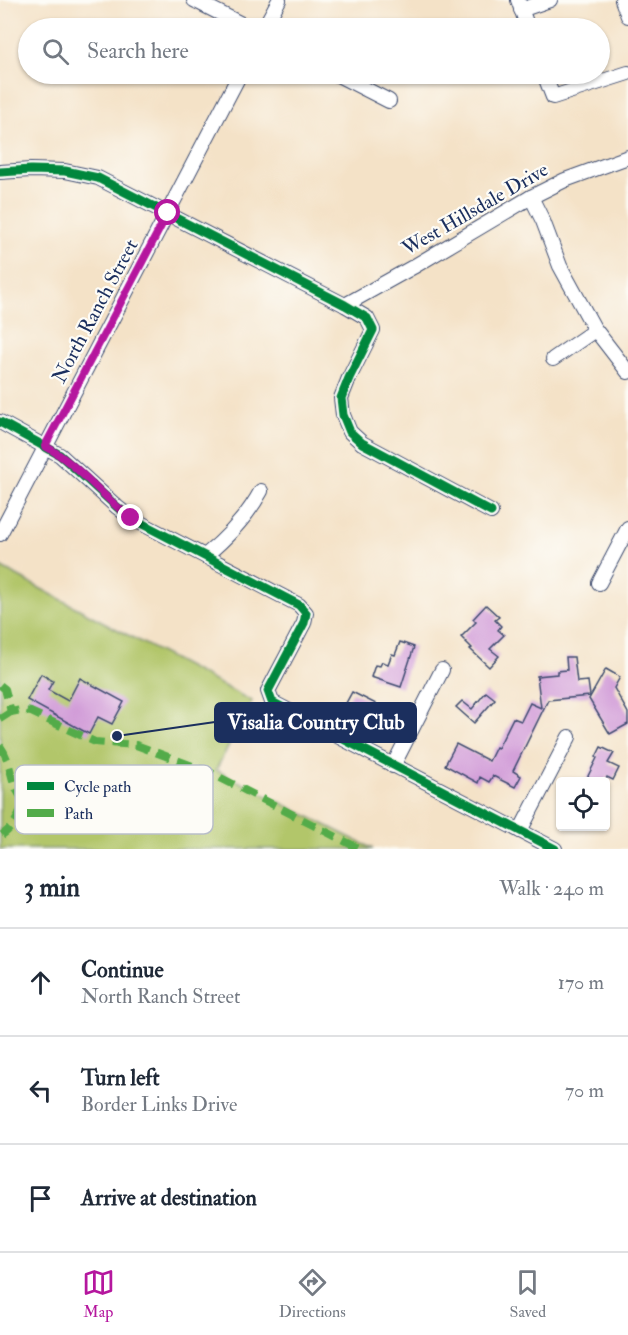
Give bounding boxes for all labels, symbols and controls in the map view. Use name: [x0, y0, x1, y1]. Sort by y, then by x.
search box: [18, 18, 610, 84]
icon: search: [39, 35, 72, 68]
text: Search here: [87, 37, 189, 65]
street label: West Hillsdale Drive: [397, 157, 553, 262]
route start: [154, 199, 180, 225]
street label: North Ranch Street: [47, 234, 144, 387]
route end: [117, 504, 143, 530]
callout: Visalia Country Club: [215, 703, 416, 742]
text: Visalia Country Club: [226, 709, 405, 736]
legend: [15, 765, 213, 834]
text: Cycle path: [64, 777, 132, 798]
map controls: [556, 777, 610, 831]
button: locate: [556, 777, 610, 831]
text: Path: [64, 804, 94, 824]
text: 3 min: [24, 872, 80, 904]
text: Walk · 240 m: [499, 876, 604, 901]
text: Continue: [81, 956, 164, 984]
icon: ahead: [24, 966, 57, 999]
text: 170 m: [558, 970, 604, 995]
text: North Ranch Street: [81, 984, 240, 1009]
text: Turn left: [81, 1064, 160, 1092]
icon: left: [24, 1074, 57, 1107]
text: 70 m: [565, 1078, 604, 1103]
text: Border Links Drive: [81, 1092, 237, 1117]
icon: arrive: [24, 1182, 57, 1215]
text: Arrive at destination: [81, 1184, 257, 1212]
tab: Map: [82, 1266, 115, 1322]
tab: Directions: [279, 1266, 346, 1322]
tab: Saved: [510, 1266, 546, 1322]

